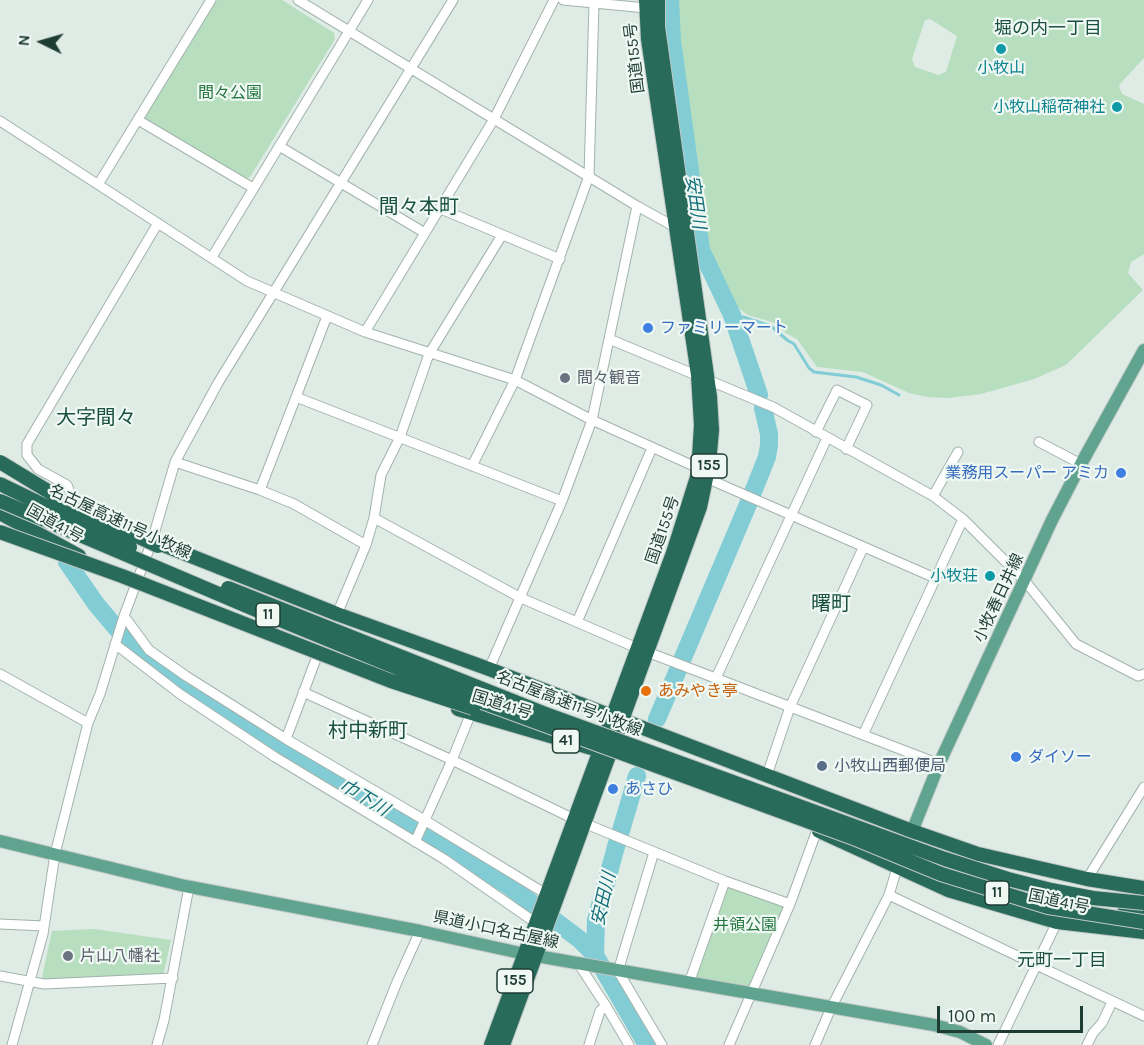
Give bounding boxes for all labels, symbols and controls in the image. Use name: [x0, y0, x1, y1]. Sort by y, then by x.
north arrow: [12, 12, 72, 72]
district label: 堀の内一丁目: [994, 18, 1102, 40]
street label: 国道155号: [621, 21, 649, 95]
text: N: [14, 34, 34, 47]
marker: 小牧山: [994, 42, 1008, 56]
place label: 小牧山: [977, 58, 1025, 78]
park label: 間々公園: [198, 83, 262, 103]
place label: 小牧山稲荷神社: [993, 97, 1105, 117]
marker: 小牧山稲荷神社: [1110, 100, 1124, 114]
water label: 安田川: [681, 174, 709, 230]
district label: 間々本町: [379, 195, 459, 219]
place label: ファミリーマート: [660, 318, 788, 338]
marker: ファミリーマート: [641, 321, 655, 335]
place label: 間々観音: [577, 368, 641, 388]
marker: 間々観音: [558, 371, 572, 385]
district label: 大字間々: [56, 406, 136, 430]
road number: 155: [691, 454, 727, 478]
place label: 業務用スーパー アミカ: [945, 463, 1109, 483]
marker: 業務用スーパー アミカ: [1114, 466, 1128, 480]
street label: 名古屋高速11号小牧線: [46, 481, 194, 563]
street label: 国道155号: [642, 493, 684, 567]
street label: 国道41号: [23, 501, 87, 547]
street label: 小牧春日井線: [970, 550, 1028, 646]
place label: 小牧荘: [930, 566, 978, 586]
marker: 小牧荘: [983, 569, 997, 583]
district label: 曙町: [811, 592, 851, 616]
road number: 11: [256, 603, 280, 627]
street label: 名古屋高速11号小牧線: [493, 667, 645, 741]
place label: あみやき亭: [658, 681, 738, 701]
marker: あみやき亭: [639, 684, 653, 698]
street label: 国道41号: [469, 687, 535, 723]
district label: 村中新町: [328, 719, 408, 743]
road number: 41: [552, 729, 580, 753]
place label: ダイソー: [1028, 747, 1092, 767]
marker: ダイソー: [1009, 750, 1023, 764]
place label: 小牧山西郵便局: [834, 756, 946, 776]
marker: 小牧山西郵便局: [815, 759, 829, 773]
water label: 巾下川: [335, 775, 393, 821]
place label: あさひ: [625, 779, 673, 799]
marker: あさひ: [606, 782, 620, 796]
water label: 安田川: [587, 870, 621, 928]
road number: 11: [985, 881, 1009, 905]
street label: 国道41号: [1027, 886, 1091, 918]
street label: 県道小口名古屋線: [431, 907, 561, 953]
park label: 井領公園: [713, 915, 777, 935]
place label: 片山八幡社: [80, 946, 160, 966]
marker: 片山八幡社: [61, 949, 75, 963]
district label: 元町一丁目: [1017, 950, 1107, 972]
road number: 155: [497, 969, 533, 993]
scale bar: [940, 994, 1086, 1032]
text: 100 m: [948, 1005, 996, 1027]

